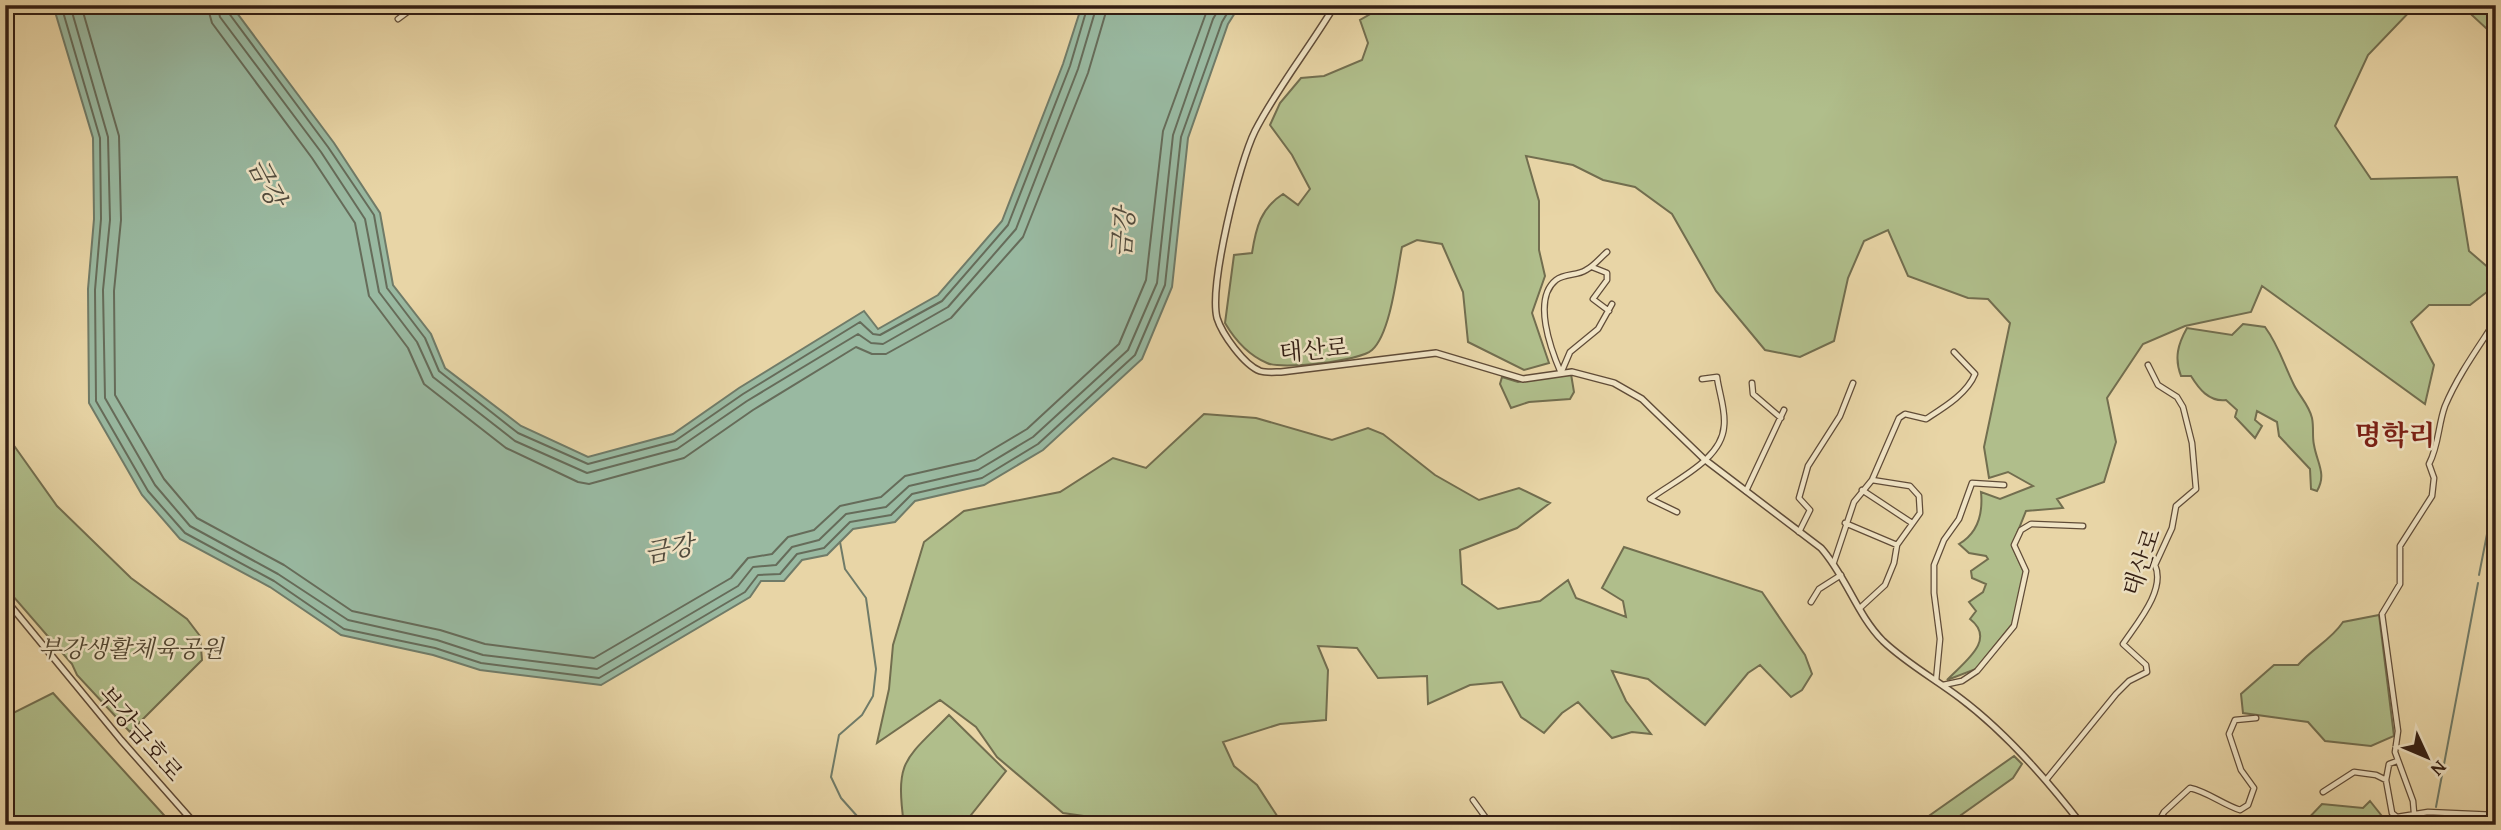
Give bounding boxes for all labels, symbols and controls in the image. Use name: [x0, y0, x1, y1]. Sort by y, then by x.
water label: 금강: [239, 151, 298, 216]
water label: 금강: [1101, 202, 1144, 260]
street label: 태산로: [1278, 329, 1350, 370]
district label: 명학리: [2354, 414, 2436, 455]
street label: 태산로: [2114, 523, 2169, 600]
water label: 금강: [641, 524, 701, 572]
park label: 부강생활체육공원: [38, 631, 226, 666]
street label: 부강금호로: [89, 678, 192, 789]
north arrow: [2392, 722, 2462, 792]
text: N: [2425, 755, 2454, 783]

